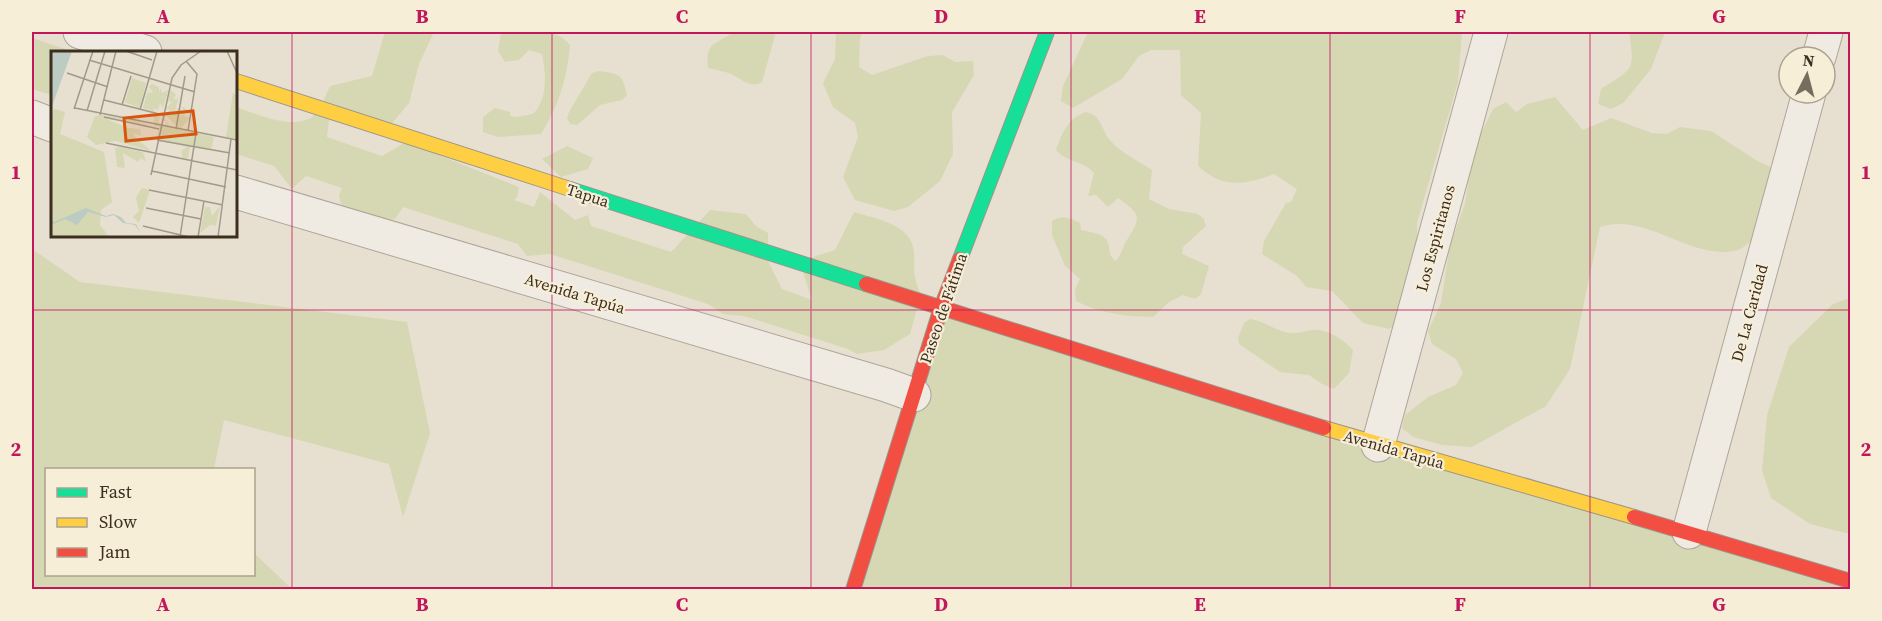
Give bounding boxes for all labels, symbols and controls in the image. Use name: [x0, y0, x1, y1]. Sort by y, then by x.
text: A: [156, 2, 170, 30]
text: B: [415, 2, 429, 30]
text: C: [676, 2, 688, 30]
text: D: [934, 2, 948, 30]
text: E: [1194, 2, 1206, 30]
text: F: [1454, 2, 1466, 30]
text: G: [1712, 2, 1726, 30]
north arrow: [1777, 45, 1837, 105]
text: N: [1802, 49, 1816, 72]
inset map: [51, 51, 237, 237]
text: 1: [11, 158, 21, 186]
text: 1: [1861, 158, 1871, 186]
street label: Tapua: [564, 178, 613, 212]
street label: Los Espiritanos: [1410, 182, 1460, 294]
street label: Paseo de Fátima: [914, 249, 972, 366]
street label: De La Caridad: [1725, 262, 1773, 364]
street label: Avenida Tapúa: [522, 267, 629, 319]
street label: Avenida Tapúa: [1341, 424, 1448, 474]
text: 2: [11, 435, 22, 463]
text: 2: [1861, 435, 1872, 463]
legend: [45, 468, 255, 576]
text: Fast: [99, 479, 132, 504]
text: Slow: [99, 509, 137, 534]
text: Jam: [98, 539, 131, 564]
text: A: [156, 590, 170, 618]
text: B: [415, 590, 429, 618]
text: C: [676, 590, 688, 618]
text: D: [934, 590, 948, 618]
text: E: [1194, 590, 1206, 618]
text: F: [1454, 590, 1466, 618]
text: G: [1712, 590, 1726, 618]

